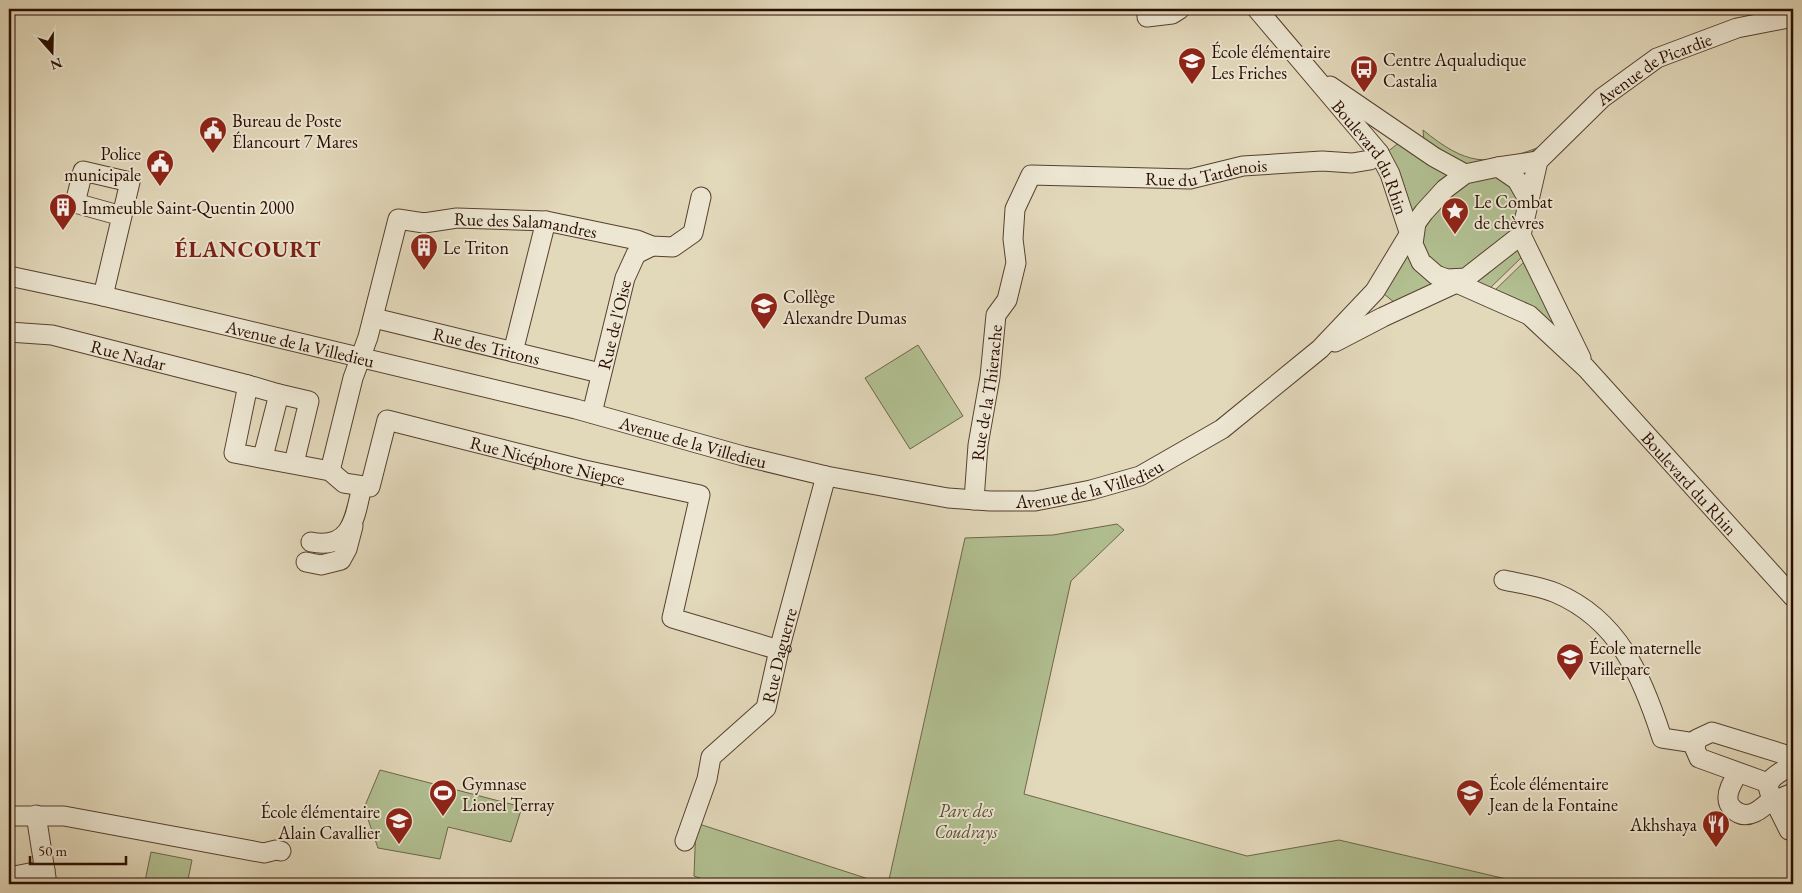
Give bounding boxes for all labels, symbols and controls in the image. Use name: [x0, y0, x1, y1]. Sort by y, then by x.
street label: Avenue de Picardie: [1590, 27, 1715, 111]
north arrow: [28, 28, 78, 78]
place label: École élémentaire Les Friches: [1211, 40, 1330, 84]
school or university icon: École élémentaire Les Friches: [1177, 46, 1207, 85]
place label: Centre Aqualudique Castalia: [1383, 48, 1526, 92]
text: N: [47, 54, 65, 75]
bus stop icon: Centre Aqualudique Castalia: [1349, 54, 1379, 93]
street label: Boulevard du Rhin: [1327, 95, 1414, 218]
place label: Bureau de Poste Élancourt 7 Mares: [232, 109, 358, 153]
public building icon: Bureau de Poste Élancourt 7 Mares: [198, 115, 228, 154]
place label: Police municipale: [64, 142, 141, 186]
public building icon: Police municipale: [145, 148, 175, 187]
street label: Rue du Tardenois: [1145, 153, 1268, 191]
place label: Le Combat de chèvres: [1474, 190, 1553, 234]
building icon: Immeuble Saint-Quentin 2000: [48, 192, 78, 231]
place label: Immeuble Saint-Quentin 2000: [82, 196, 294, 219]
place icon: Le Combat de chèvres: [1440, 196, 1470, 235]
street label: Rue des Salamandres: [454, 206, 600, 243]
building icon: Le Triton: [409, 232, 439, 271]
district label: ÉLANCOURT: [175, 235, 321, 264]
place label: Le Triton: [443, 236, 509, 259]
street label: Rue de l'Oise: [592, 277, 636, 372]
place label: Collège Alexandre Dumas: [782, 285, 907, 329]
school or university icon: Collège Alexandre Dumas: [749, 291, 779, 330]
street label: Avenue de la Villedieu: [223, 314, 377, 372]
street label: Rue des Tritons: [431, 321, 543, 370]
street label: Rue de la Thierache: [965, 324, 1007, 462]
street label: Rue Nadar: [88, 334, 168, 375]
street label: Avenue de la Villedieu: [616, 410, 770, 473]
street label: Boulevard du Rhin: [1637, 426, 1743, 540]
street label: Rue Nicéphore Niepce: [468, 430, 627, 490]
street label: Avenue de la Villedieu: [1015, 454, 1167, 513]
street label: Rue Daguerre: [756, 605, 801, 705]
place label: École maternelle Villeparc: [1589, 636, 1701, 680]
school or university icon: École maternelle Villeparc: [1555, 642, 1585, 681]
place label: Gymnase Lionel Terray: [462, 772, 554, 816]
place label: École élémentaire Jean de la Fontaine: [1487, 772, 1618, 816]
sports icon: Gymnase Lionel Terray: [428, 778, 458, 817]
school or university icon: École élémentaire Jean de la Fontaine: [1455, 778, 1485, 817]
park label: Parc des Coudrays: [934, 799, 999, 844]
place label: École élémentaire Alain Cavallier: [261, 800, 380, 844]
school or university icon: École élémentaire Alain Cavallier: [384, 806, 414, 845]
restaurant icon: Akhshaya: [1701, 809, 1731, 848]
place label: Akhshaya: [1629, 813, 1698, 836]
scale bar: [30, 833, 126, 865]
text: 50 m: [38, 841, 67, 860]

